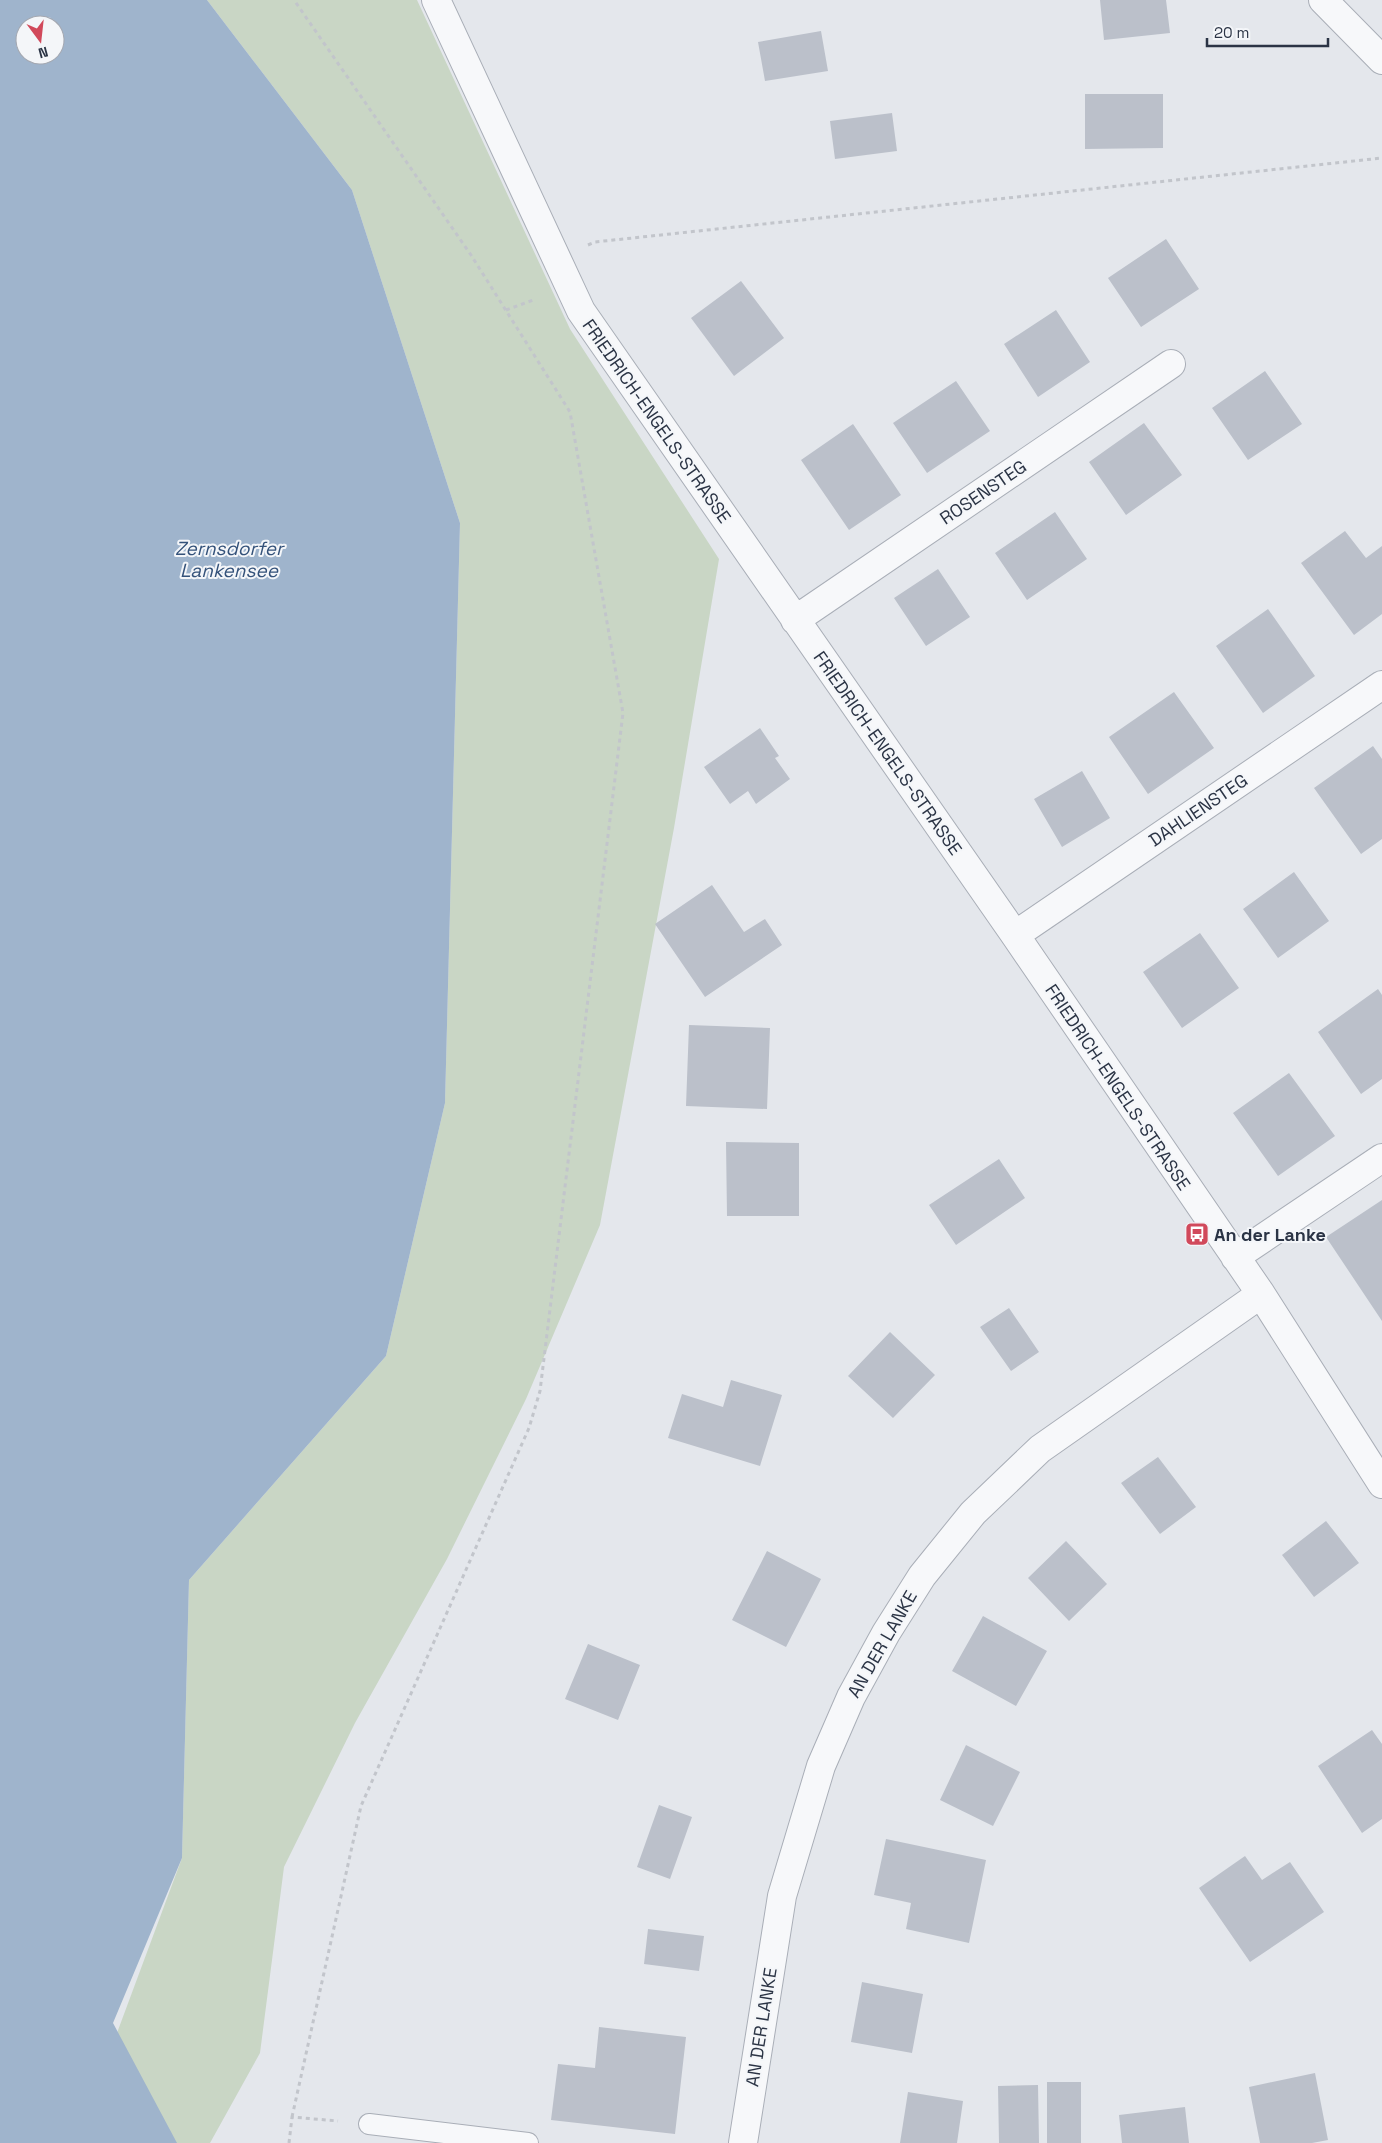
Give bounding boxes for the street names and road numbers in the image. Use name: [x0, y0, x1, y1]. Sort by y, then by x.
street label: FRIEDRICH-ENGELS-STRASSE: [578, 314, 736, 528]
street label: ROSENSTEG: [935, 455, 1031, 529]
street label: FRIEDRICH-ENGELS-STRASSE: [809, 646, 967, 860]
street label: DAHLIENSTEG: [1144, 769, 1252, 851]
street label: FRIEDRICH-ENGELS-STRASSE: [1040, 979, 1196, 1195]
street label: AN DER LANKE: [842, 1586, 922, 1702]
street label: AN DER LANKE: [740, 1966, 782, 2088]

